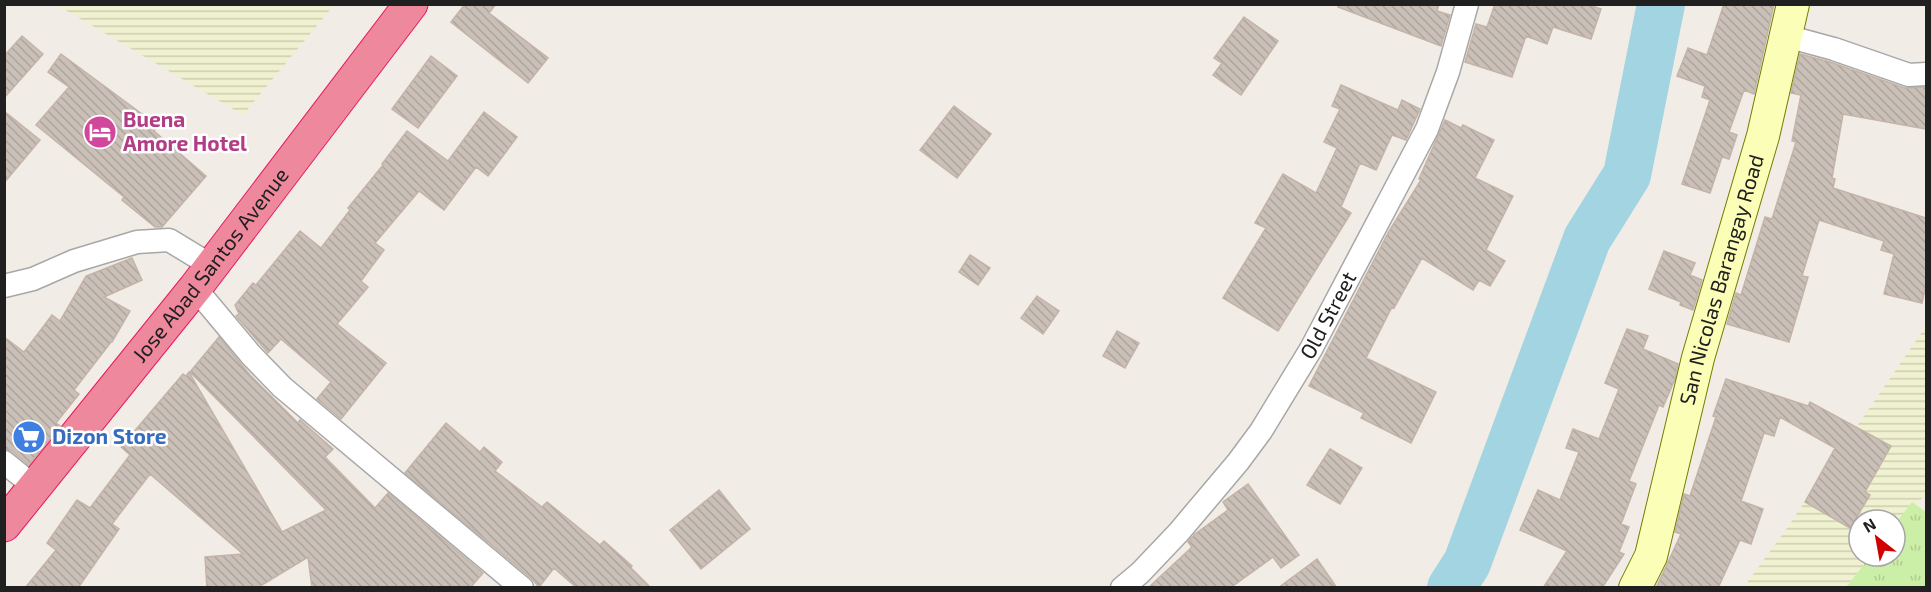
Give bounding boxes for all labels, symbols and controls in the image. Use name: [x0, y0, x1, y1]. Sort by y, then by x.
place label: Buena Amore Hotel: [123, 106, 247, 155]
hotel icon: Buena Amore Hotel: [82, 114, 118, 150]
street label: San Nicolas Barangay Road: [1673, 151, 1768, 407]
street label: Jose Abad Santos Avenue: [126, 162, 293, 367]
street label: Old Street: [1294, 267, 1361, 363]
supermarket icon: Dizon Store: [11, 419, 47, 455]
place label: Dizon Store: [52, 423, 167, 448]
north arrow: [1847, 508, 1907, 568]
text: N: [1859, 514, 1879, 536]

